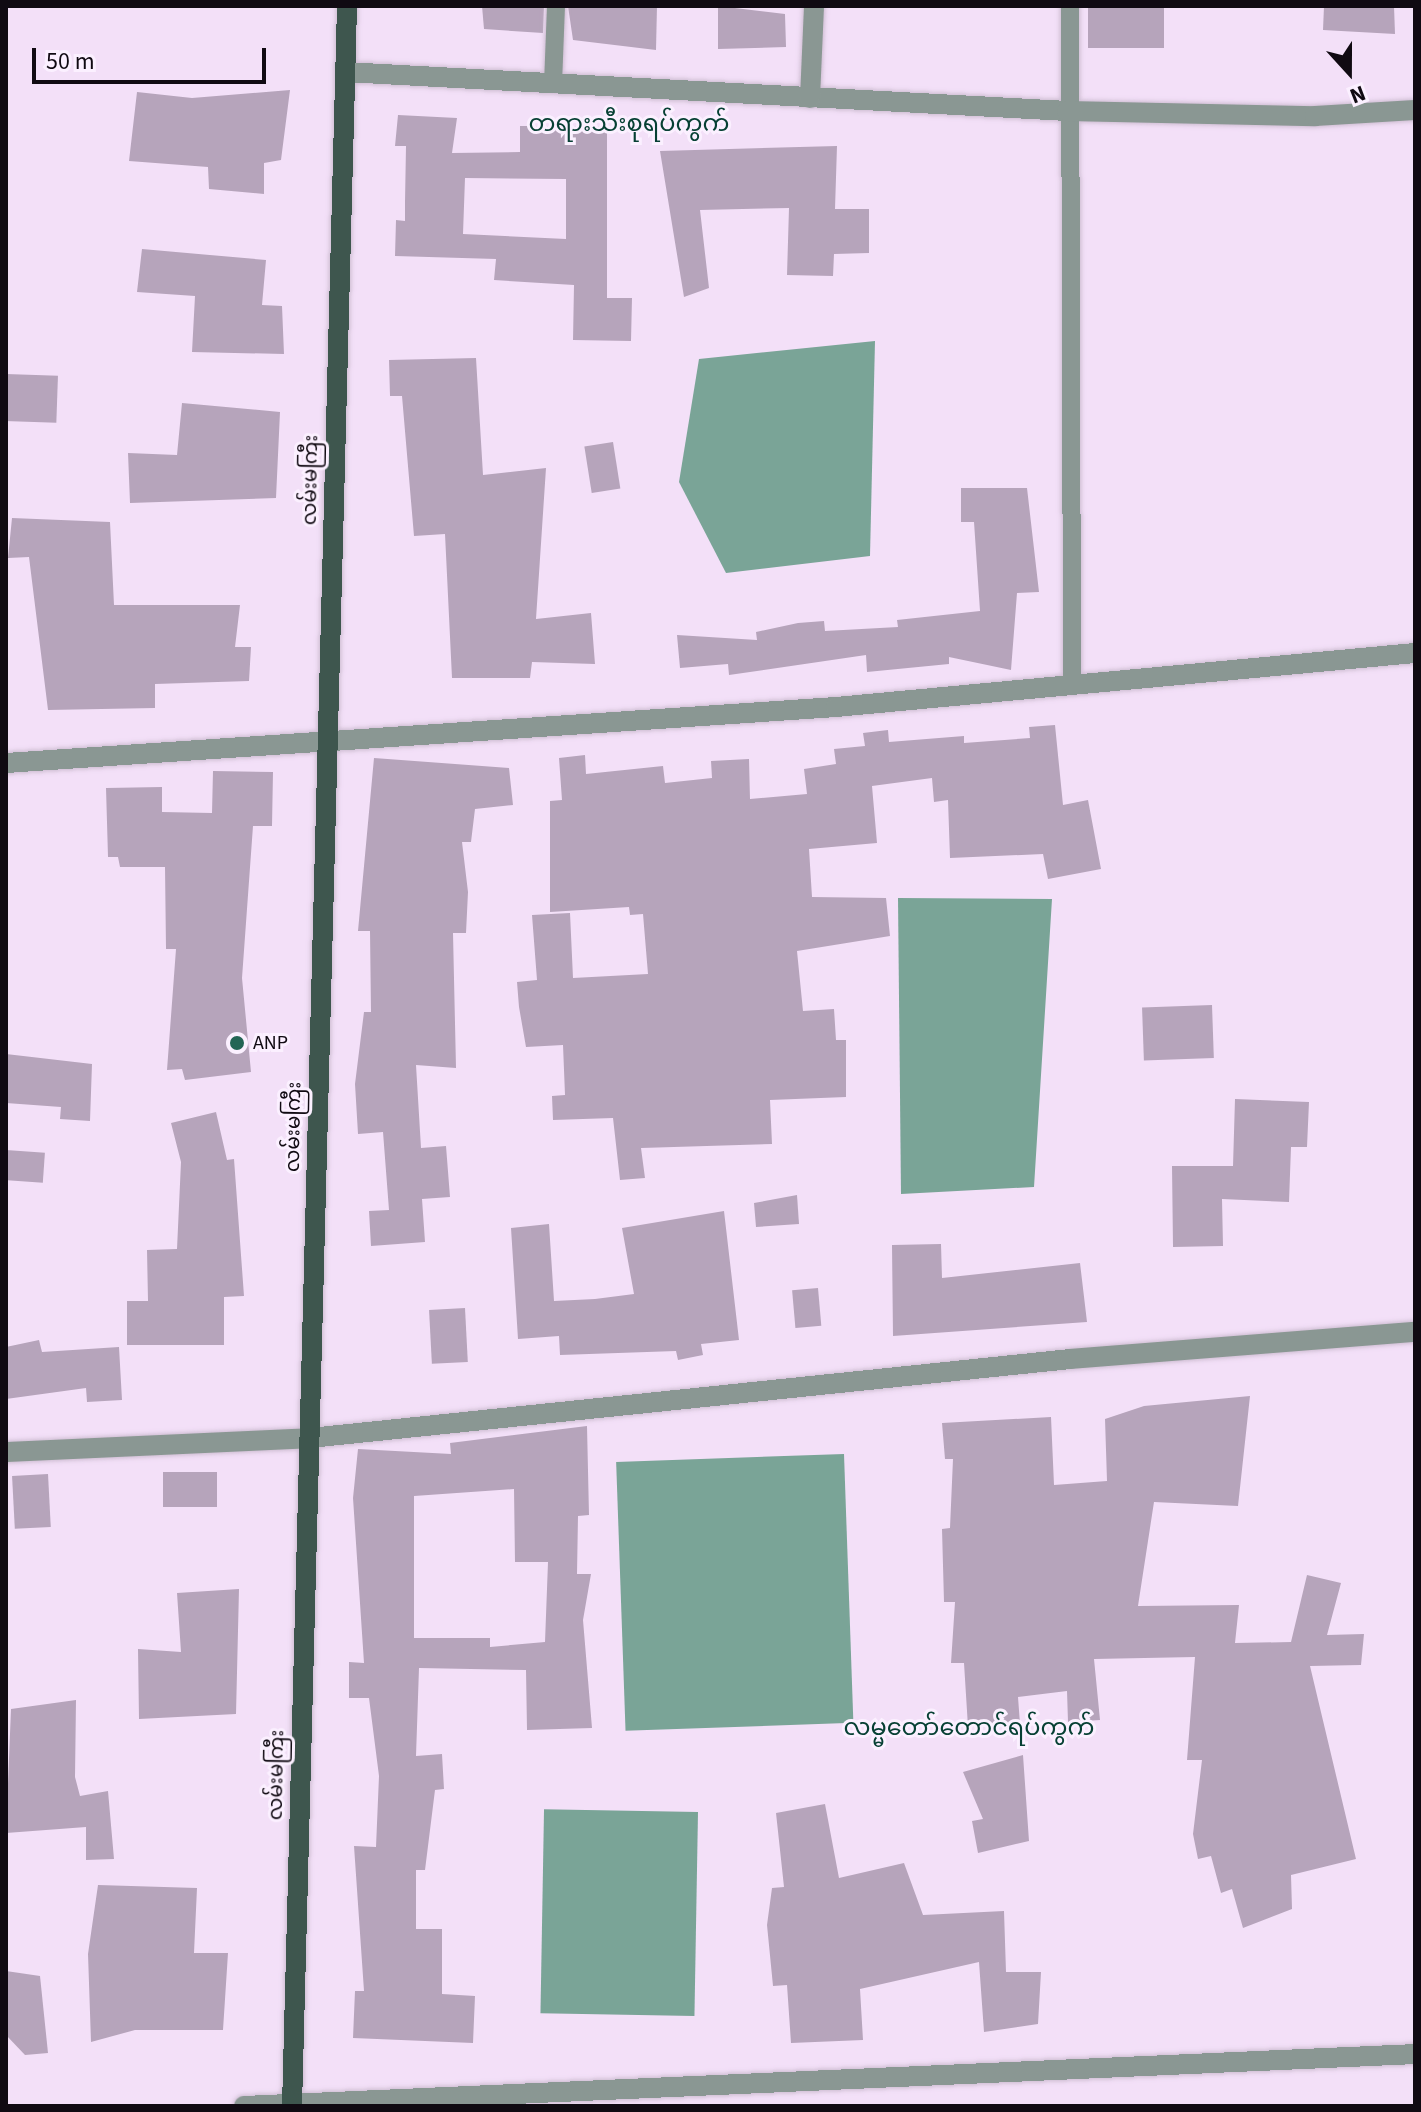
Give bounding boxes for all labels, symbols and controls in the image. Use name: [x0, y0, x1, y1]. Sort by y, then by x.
scale bar: [36, 32, 270, 82]
north arrow: [1309, 32, 1389, 112]
text: 50 m: [46, 44, 95, 79]
text: N: [1345, 77, 1370, 112]
district label: တရားသီးစုရပ်ကွက်: [529, 110, 729, 138]
street label: လမ်းမကြီး: [298, 435, 324, 525]
place label: ANP: [253, 1031, 288, 1055]
marker: ANP: [228, 1034, 246, 1052]
street label: လမ်းမကြီး: [281, 1082, 307, 1172]
district label: လမ္မတော်တောင်ရပ်ကွက်: [843, 1714, 1095, 1742]
street label: လမ်းမကြီး: [264, 1730, 290, 1820]

